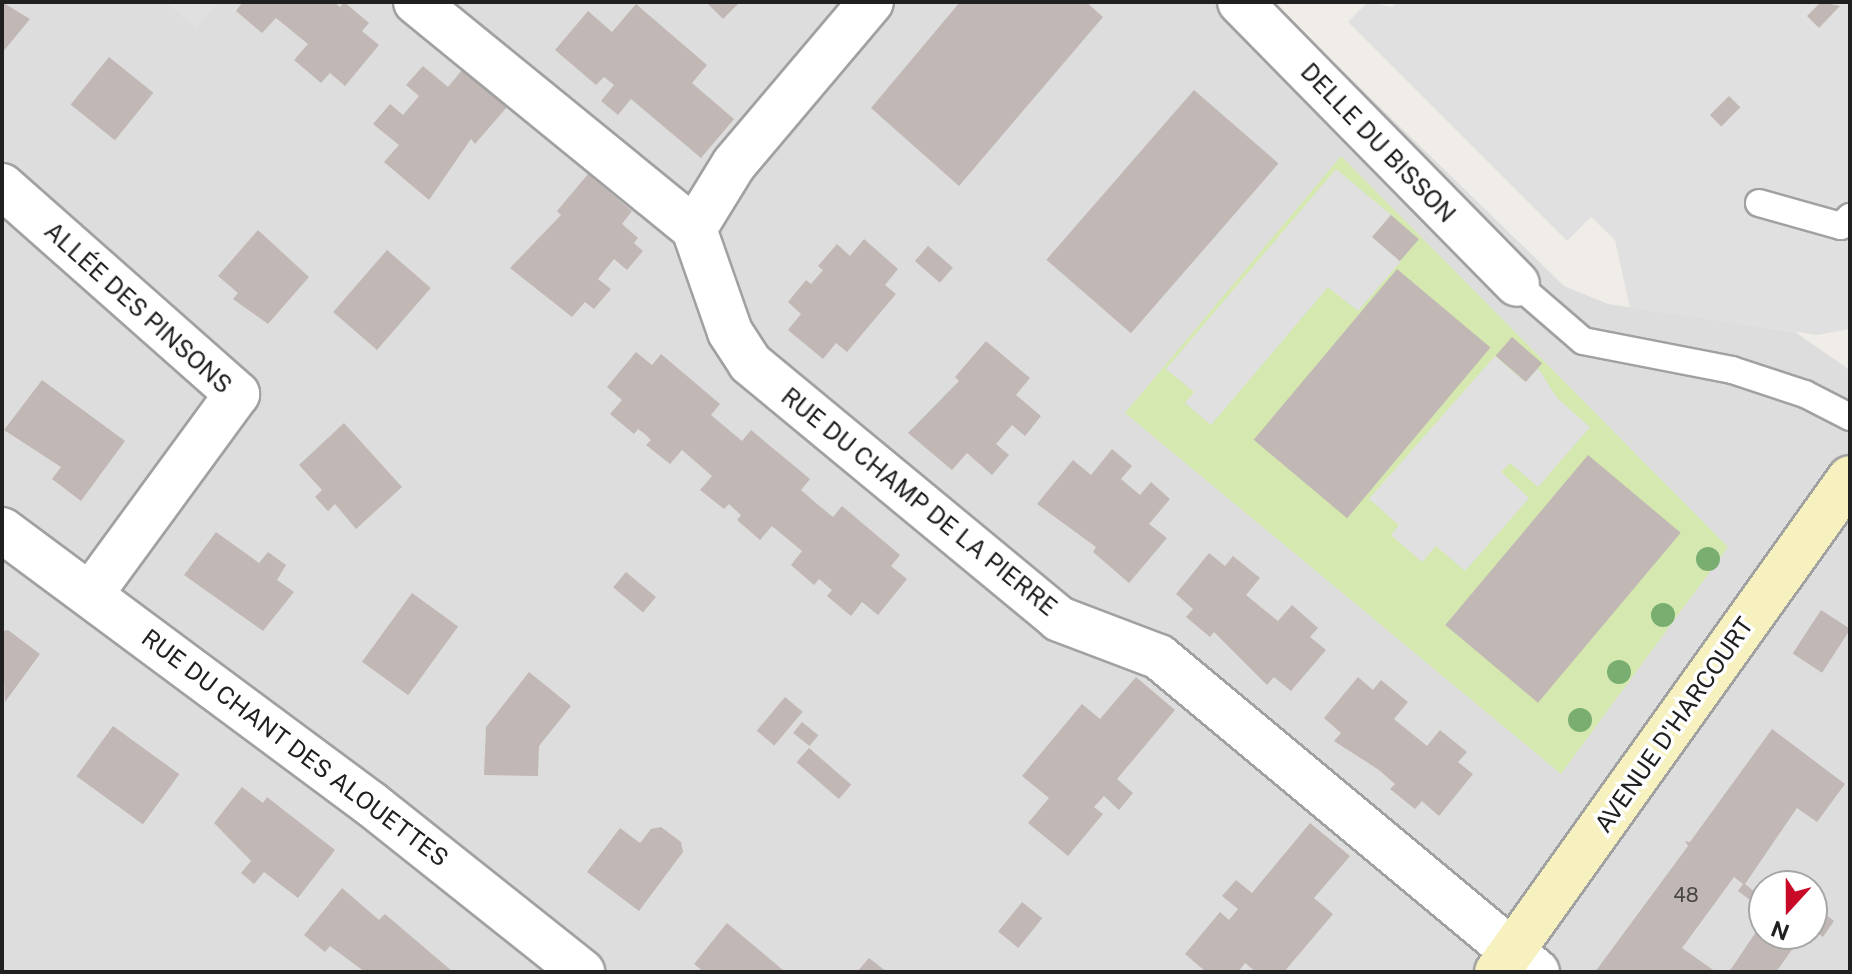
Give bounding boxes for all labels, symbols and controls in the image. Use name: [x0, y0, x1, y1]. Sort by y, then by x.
street label: DELLE DU BISSON: [1295, 57, 1461, 229]
street label: ALLÉE DES PINSONS: [39, 216, 237, 400]
street label: RUE DU CHAMP DE LA PIERRE: [776, 382, 1062, 622]
street label: AVENUE D'HARCOURT: [1589, 612, 1759, 838]
street label: RUE DU CHANT DES ALOUETTES: [136, 623, 454, 873]
north arrow: [1748, 870, 1828, 950]
house number: 48: [1673, 883, 1699, 907]
text: N: [1767, 915, 1793, 946]

